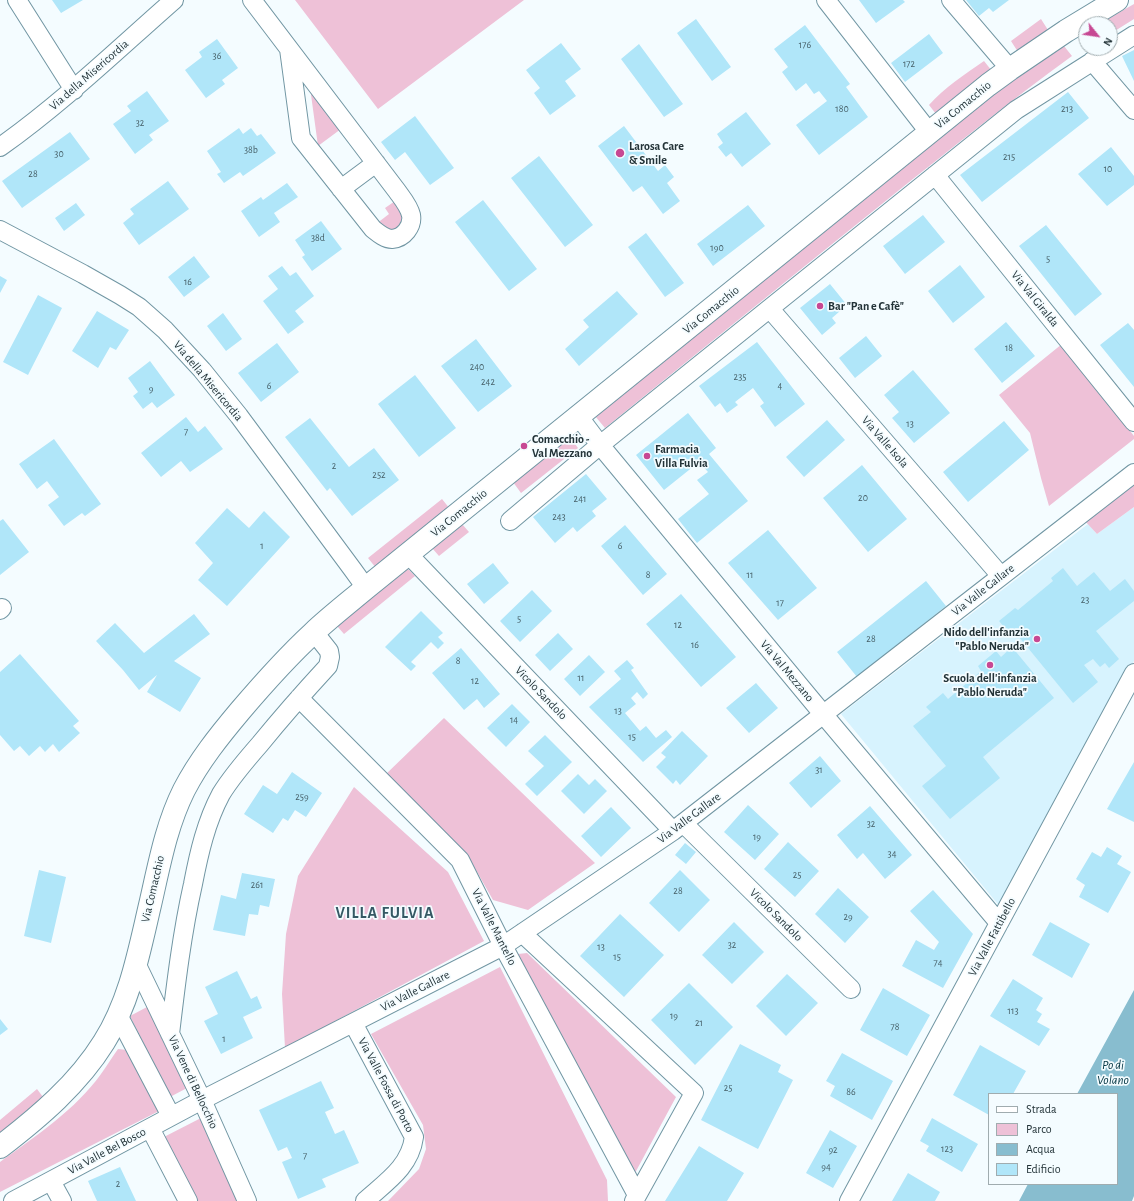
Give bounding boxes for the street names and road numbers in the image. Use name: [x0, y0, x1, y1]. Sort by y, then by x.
street label: Via della Misericordia: [46, 37, 132, 113]
street label: Via Comacchio: [932, 78, 994, 132]
street label: Via Val Giralda: [1008, 268, 1062, 330]
street label: Via Comacchio: [680, 283, 742, 337]
street label: Via della Misericordia: [170, 338, 246, 424]
street label: Via Valle Isola: [859, 413, 911, 471]
street label: Via Comacchio: [428, 486, 490, 540]
street label: Via Valle Gallare: [949, 561, 1017, 619]
street label: Via Val Mezzano: [757, 637, 817, 705]
street label: Vicolo Sandolo: [512, 663, 570, 723]
street label: Via Valle Gallare: [654, 789, 724, 847]
street label: Via Comacchio: [138, 854, 168, 924]
street label: Via Valle Mantello: [468, 886, 520, 968]
street label: Vicolo Sandolo: [747, 886, 805, 944]
street label: Via Valle Fattibello: [965, 895, 1019, 979]
street label: Via Valle Gallare: [378, 967, 452, 1015]
street label: Via Vene di Bellocchio: [165, 1033, 221, 1131]
street label: Via Valle Fossa di Porto: [355, 1035, 417, 1135]
street label: Via Valle Bel Bosco: [66, 1124, 148, 1178]

